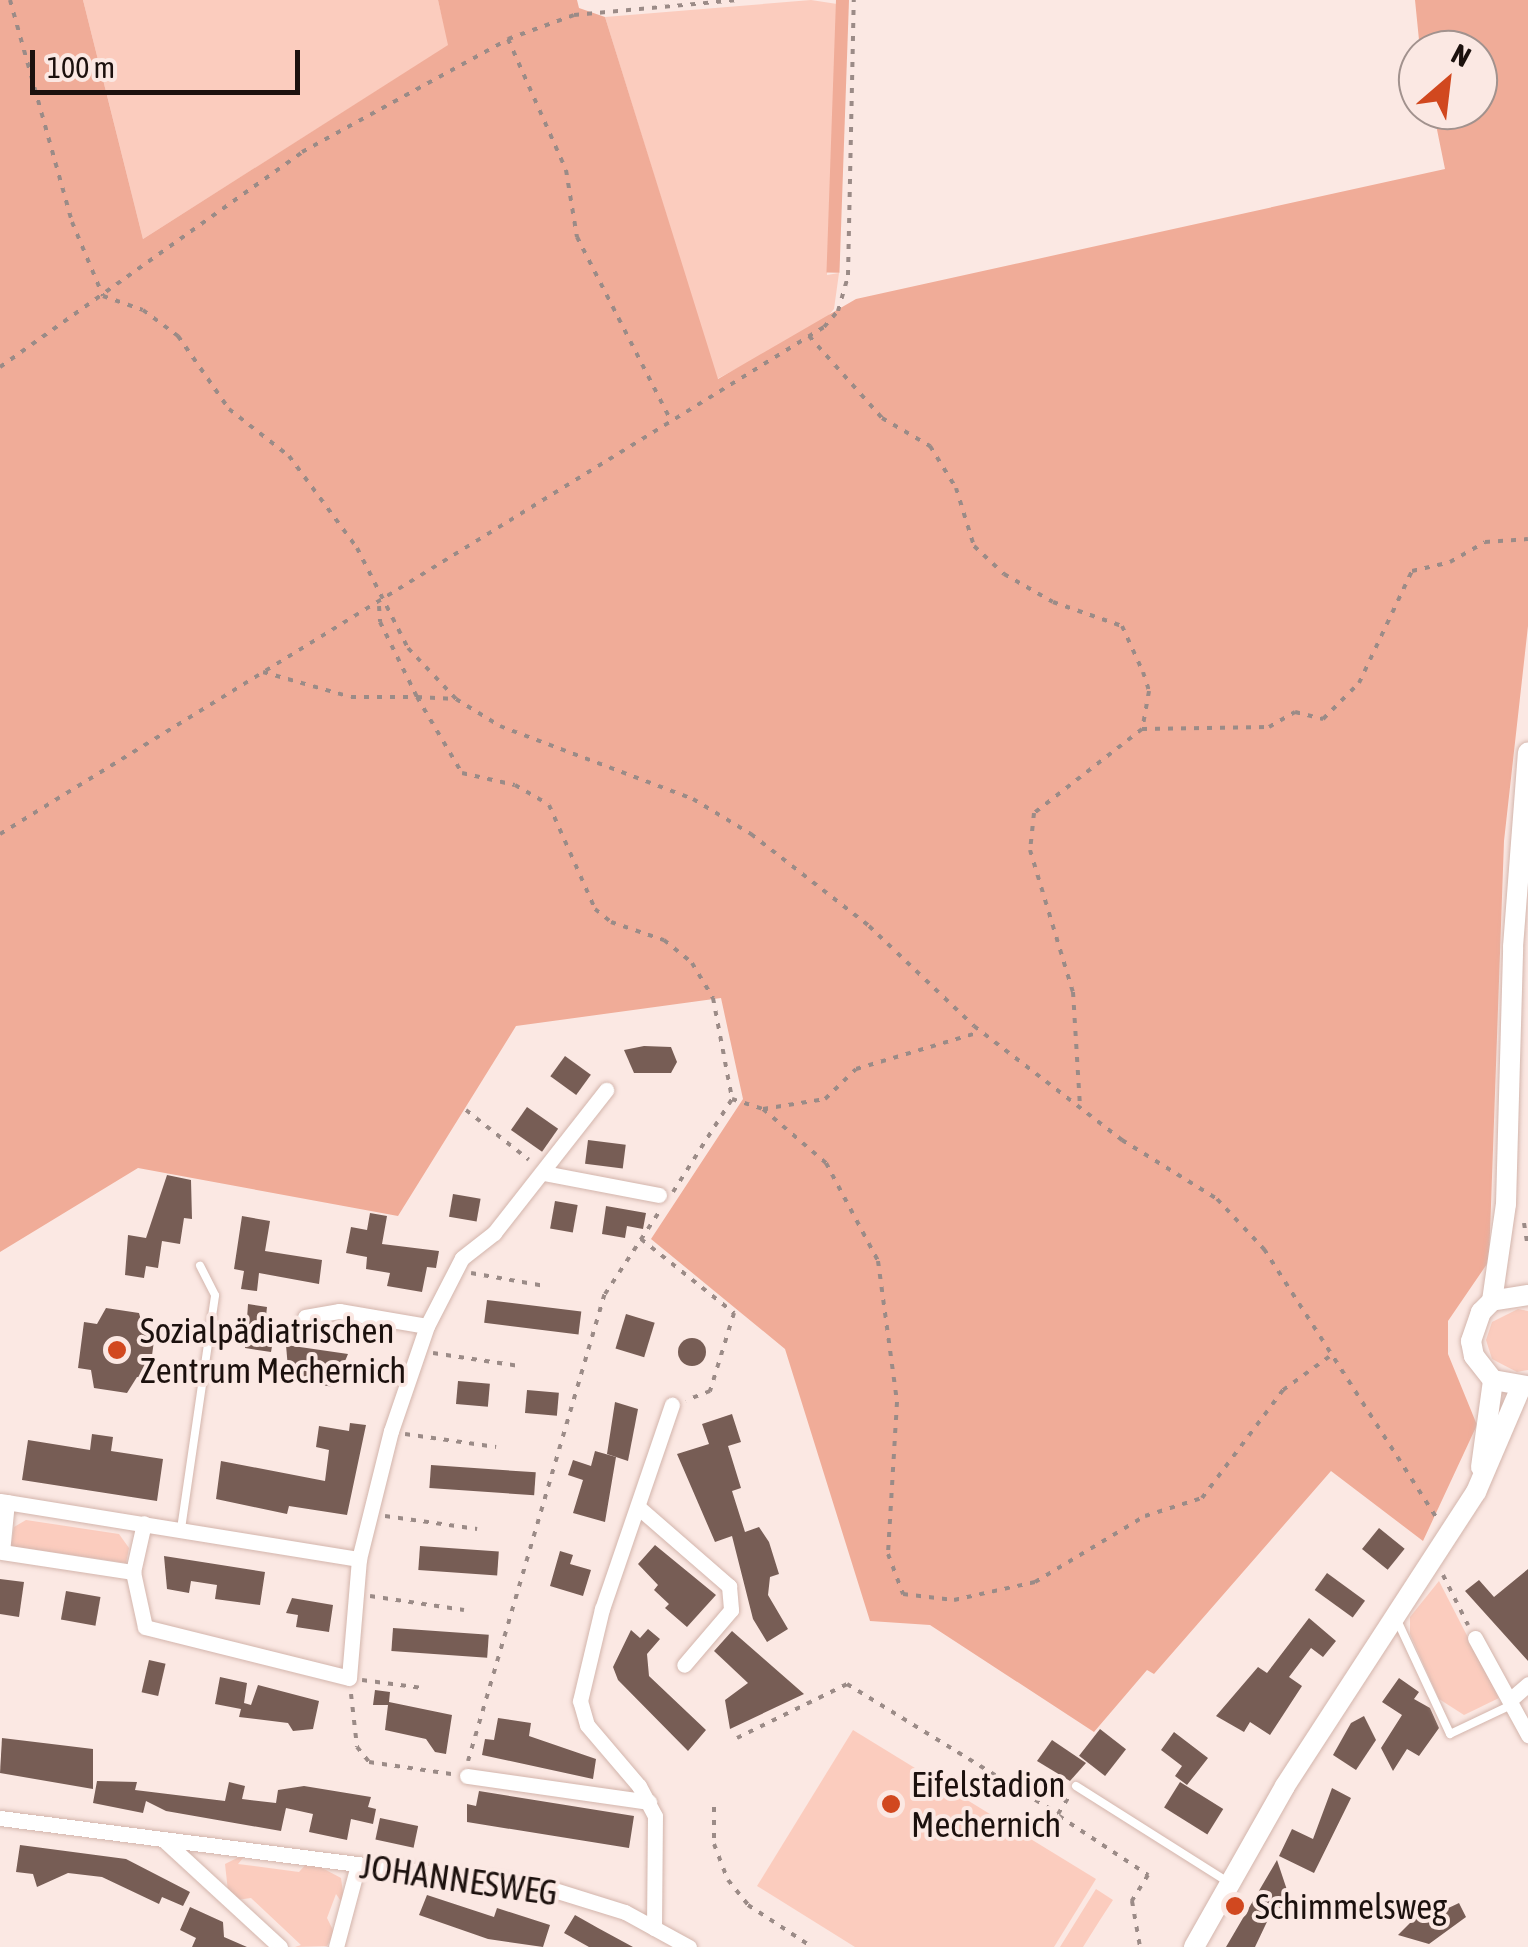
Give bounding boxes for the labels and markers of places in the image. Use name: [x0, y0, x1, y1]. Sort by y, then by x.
place label: Sozialpädiatrischen Zentrum Mechernich: [140, 1309, 406, 1391]
marker: Sozialpädiatrischen Zentrum Mechernich: [104, 1337, 130, 1363]
place label: Eifelstadion Mechernich: [911, 1763, 1066, 1845]
marker: Eifelstadion Mechernich: [880, 1793, 902, 1815]
place label: Schimmelsweg: [1255, 1885, 1447, 1927]
marker: Schimmelsweg: [1224, 1895, 1246, 1917]

